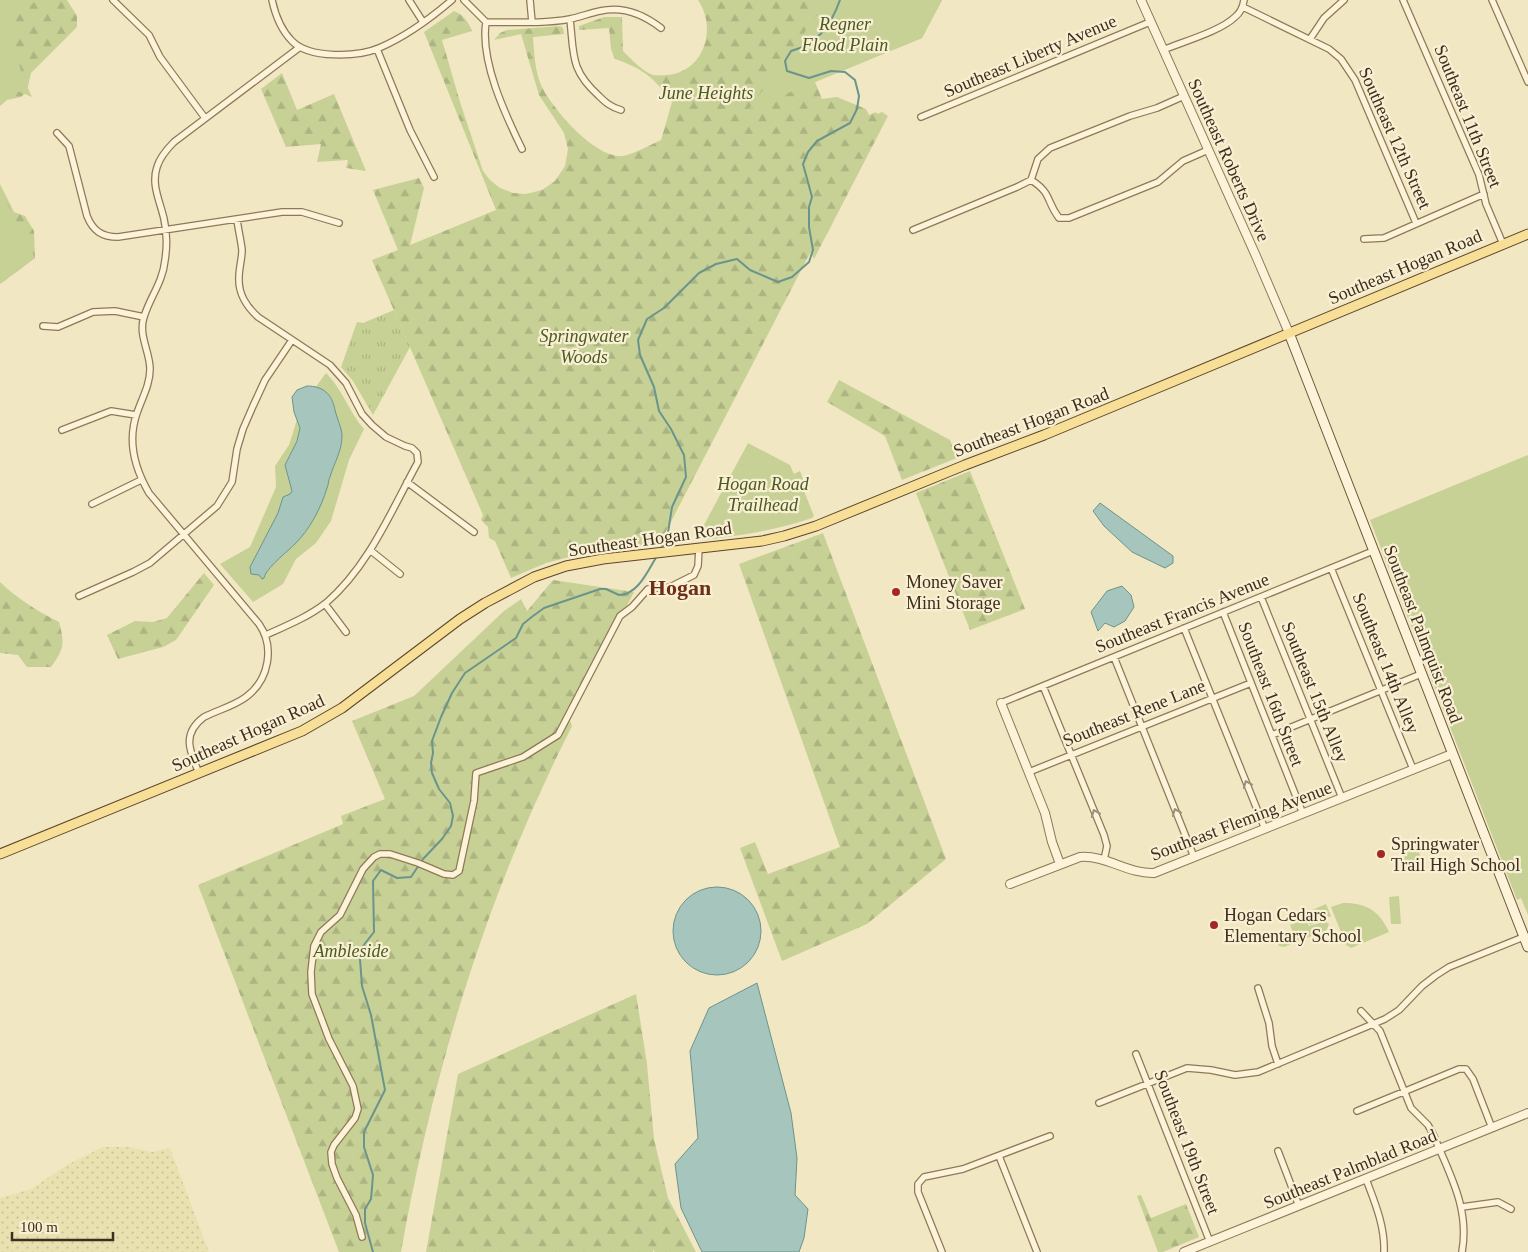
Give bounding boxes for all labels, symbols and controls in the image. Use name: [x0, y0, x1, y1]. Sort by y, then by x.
street label: Southeast Liberty Avenue: [941, 11, 1119, 101]
park label: Regner Flood Plain: [801, 14, 888, 55]
street label: Southeast 11th Street: [1430, 42, 1506, 190]
street label: Southeast 12th Street: [1355, 64, 1435, 212]
street label: Southeast Roberts Drive: [1184, 76, 1274, 244]
park label: June Heights: [659, 83, 753, 103]
street label: Southeast Hogan Road: [1325, 226, 1485, 308]
park label: Springwater Woods: [539, 326, 629, 367]
street label: Southeast Hogan Road: [950, 383, 1112, 461]
park label: Hogan Road Trailhead: [716, 474, 810, 515]
street label: Southeast Hogan Road: [567, 518, 733, 560]
street label: Southeast Palmquist Road: [1380, 542, 1466, 726]
street label: Southeast Francis Avenue: [1092, 569, 1272, 657]
place label: Money Saver Mini Storage: [906, 572, 1002, 613]
district label: Hogan: [649, 575, 711, 600]
marker: Money Saver Mini Storage: [890, 586, 902, 598]
street label: Southeast 14th Alley: [1349, 590, 1423, 736]
street label: Southeast 16th Street: [1234, 619, 1308, 769]
street label: Southeast 15th Alley: [1278, 619, 1352, 765]
street label: Southeast Rene Lane: [1060, 675, 1208, 751]
street label: Southeast Hogan Road: [169, 690, 327, 776]
street label: Southeast Fleming Avenue: [1147, 777, 1335, 865]
one-way arrow: [1242, 780, 1253, 789]
one-way arrow: [1172, 808, 1182, 817]
one-way arrow: [1091, 809, 1101, 818]
place label: Springwater Trail High School: [1391, 834, 1520, 875]
marker: Springwater Trail High School: [1375, 848, 1387, 860]
place label: Hogan Cedars Elementary School: [1224, 905, 1361, 946]
marker: Hogan Cedars Elementary School: [1208, 919, 1220, 931]
park label: Ambleside: [313, 941, 388, 961]
street label: Southeast 19th Street: [1150, 1067, 1224, 1217]
street label: Southeast Palmblad Road: [1260, 1125, 1440, 1213]
scale bar: [12, 1210, 114, 1242]
text: 100 m: [20, 1219, 58, 1235]

